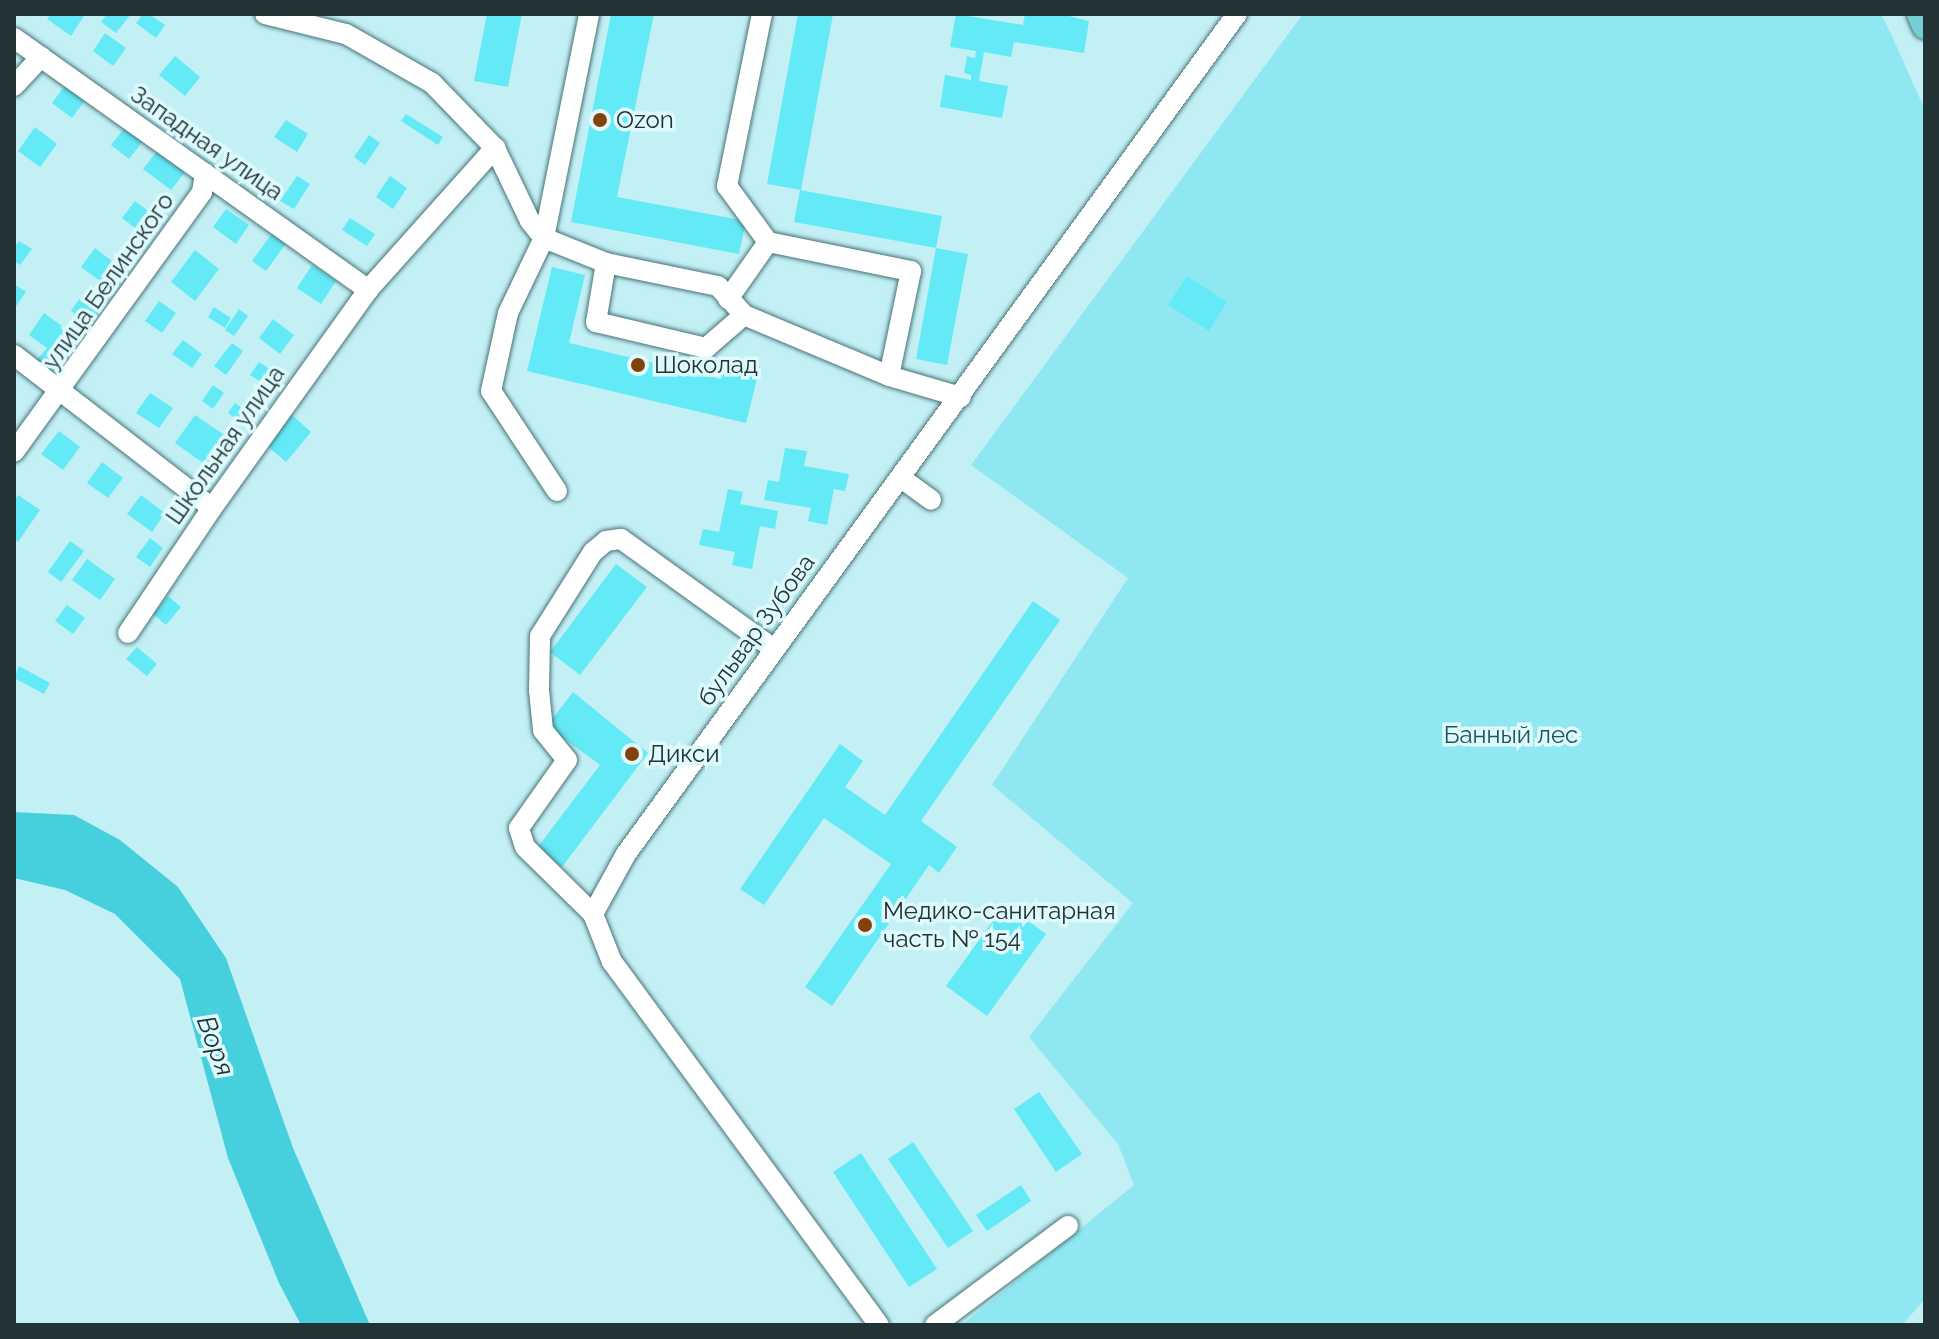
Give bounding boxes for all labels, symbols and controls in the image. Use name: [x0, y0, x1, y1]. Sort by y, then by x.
street label: Западная улица: [125, 79, 289, 207]
place label: Ozon: [616, 106, 674, 134]
marker: Ozon: [591, 111, 609, 129]
street label: улица Белинского: [36, 187, 180, 375]
place label: Шоколад: [654, 351, 758, 379]
marker: Шоколад: [629, 356, 647, 374]
street label: Школьная улица: [159, 360, 291, 530]
street label: бульвар Зубова: [691, 549, 821, 711]
park label: Банный лес: [1444, 721, 1578, 749]
place label: Дикси: [648, 740, 719, 768]
marker: Дикси: [623, 745, 641, 763]
place label: Медико-санитарная часть № 154: [883, 897, 1116, 953]
marker: Медико-санитарная часть № 154: [854, 914, 876, 936]
water label: Воря: [189, 1012, 241, 1080]

